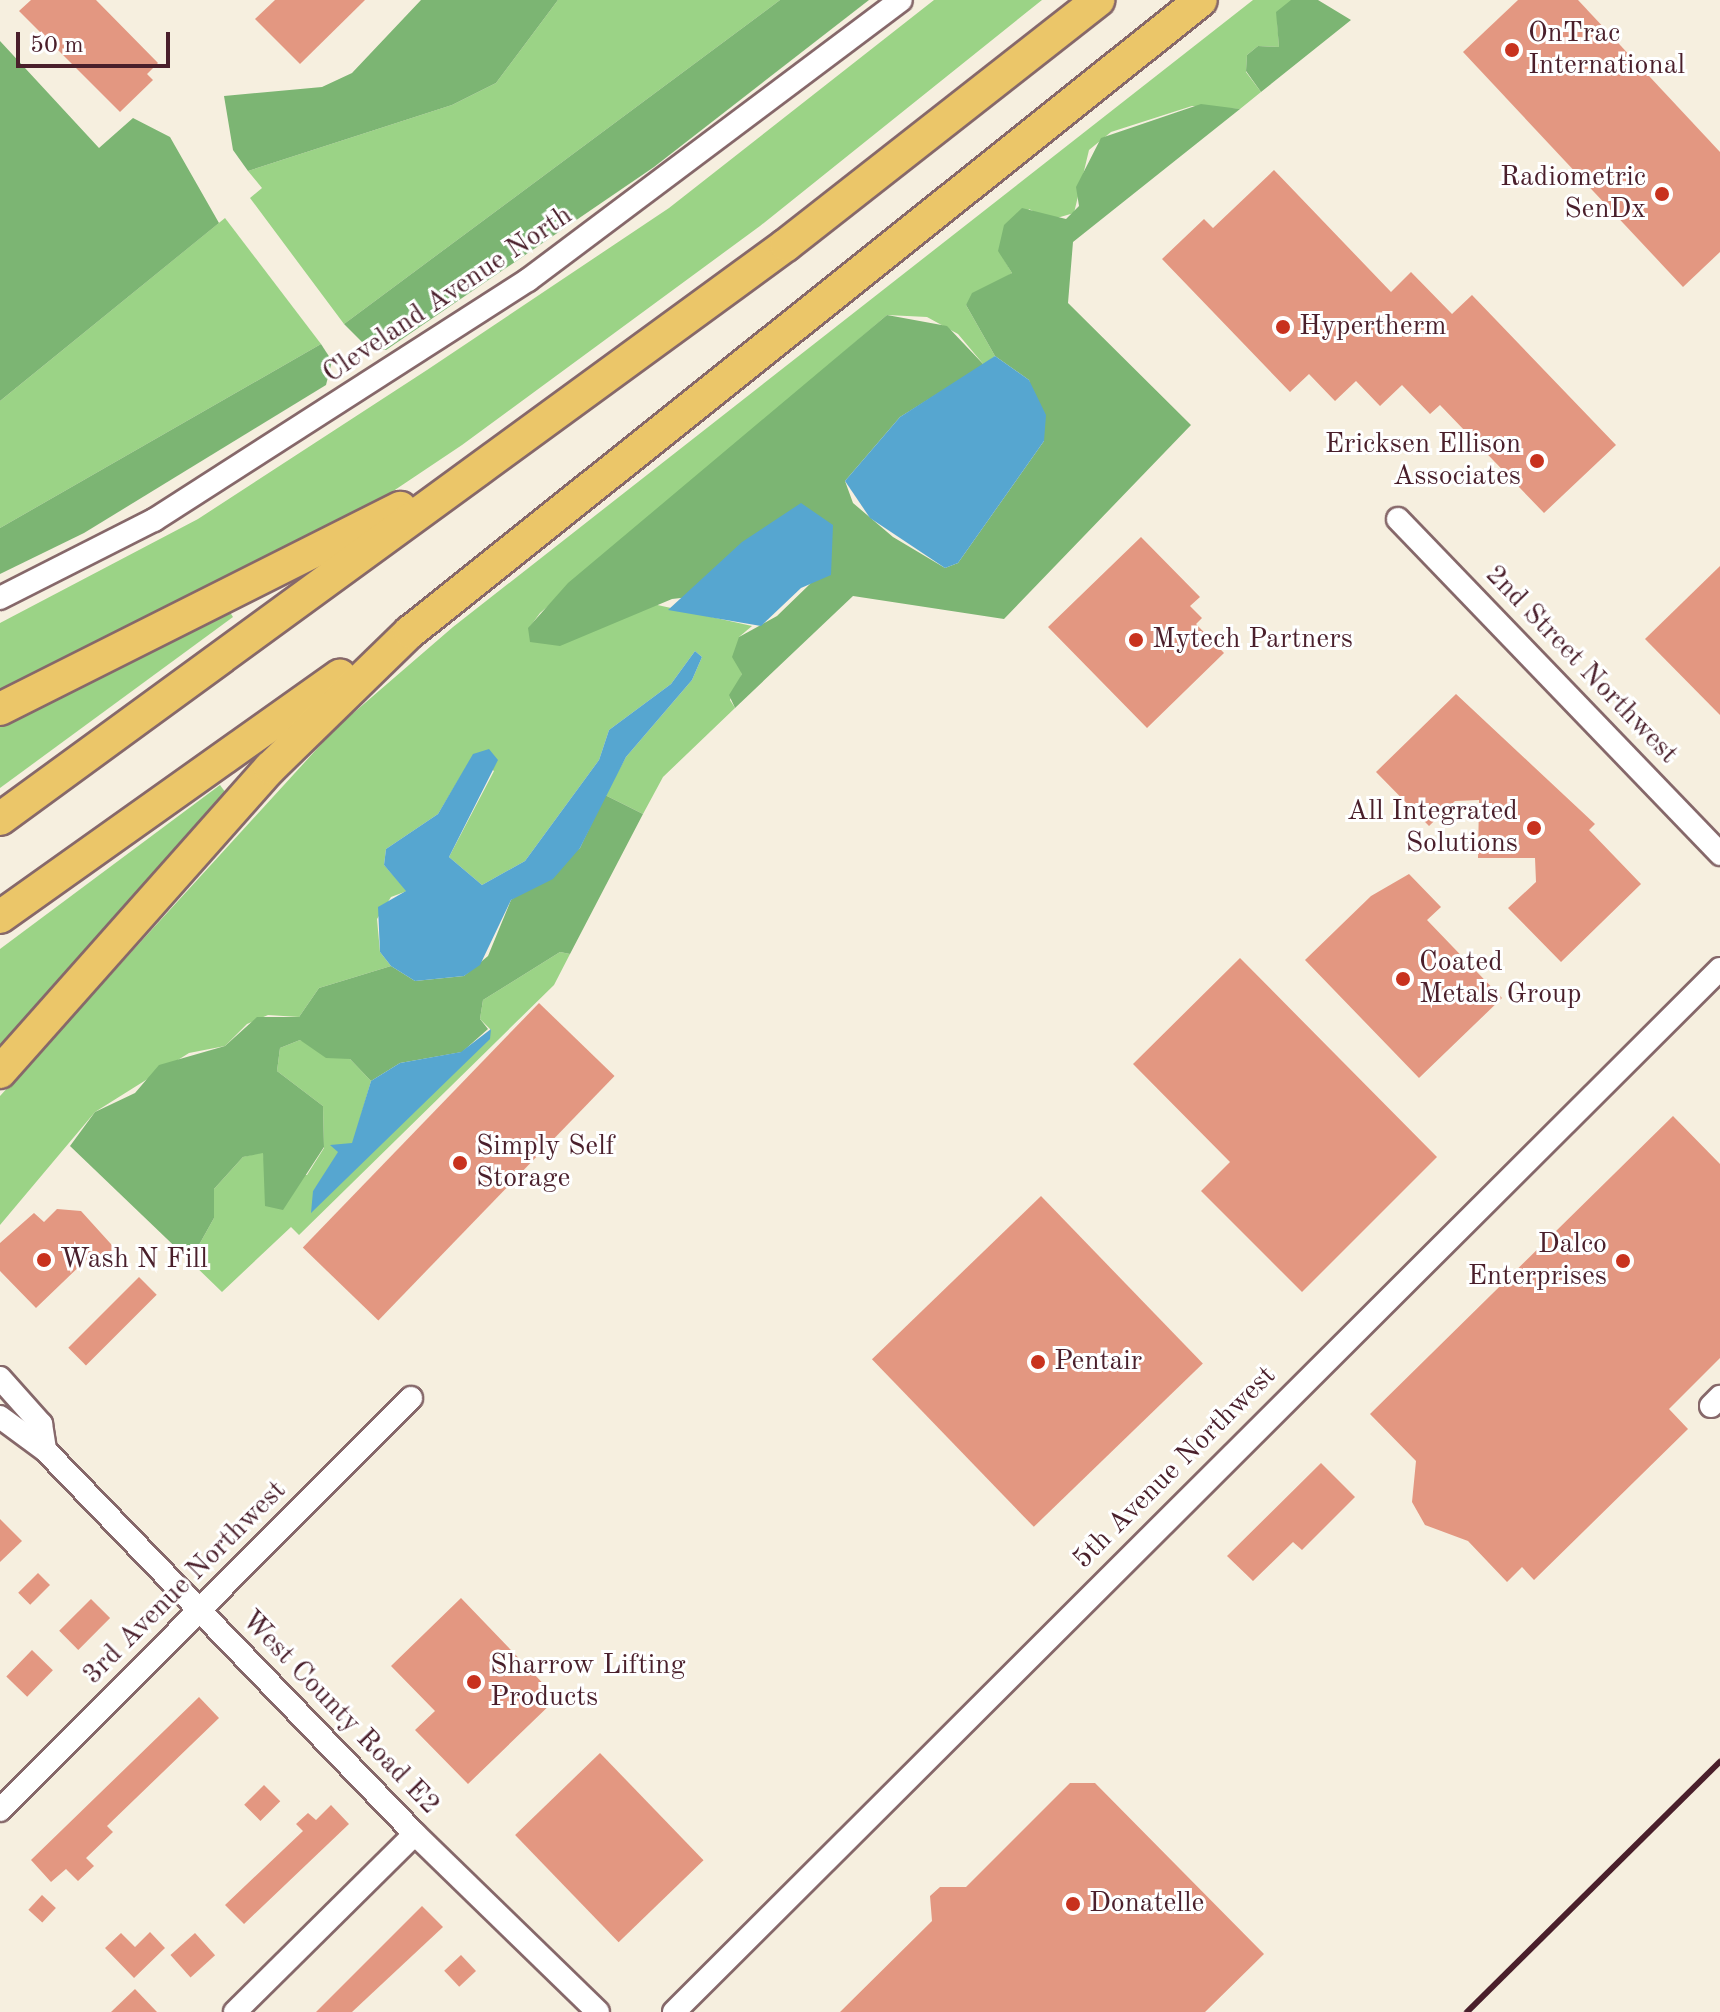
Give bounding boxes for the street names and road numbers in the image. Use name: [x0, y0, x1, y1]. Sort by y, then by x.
street label: Cleveland Avenue North: [317, 199, 579, 391]
street label: 2nd Street Northwest: [1478, 559, 1684, 771]
street label: 5th Avenue Northwest: [1067, 1360, 1283, 1576]
street label: 3rd Avenue Northwest: [76, 1474, 294, 1692]
street label: West County Road E2: [234, 1604, 446, 1822]

